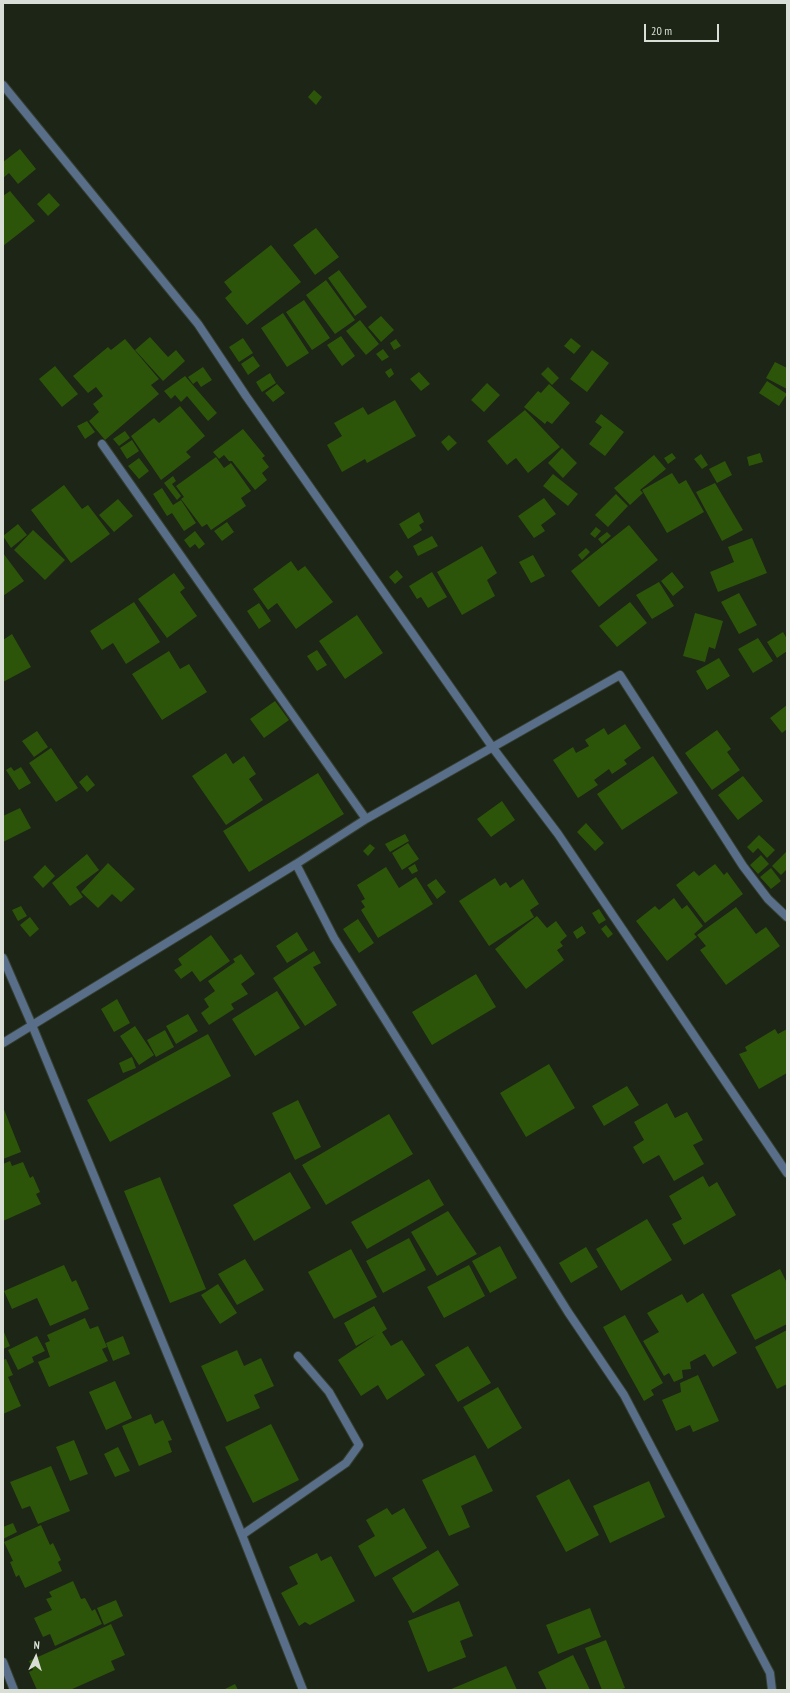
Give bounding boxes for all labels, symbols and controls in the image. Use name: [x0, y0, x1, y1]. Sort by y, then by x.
scale bar: [646, 16, 721, 42]
text: 20 m: [651, 23, 672, 38]
north arrow: [16, 1637, 56, 1677]
text: N: [33, 1638, 40, 1652]

